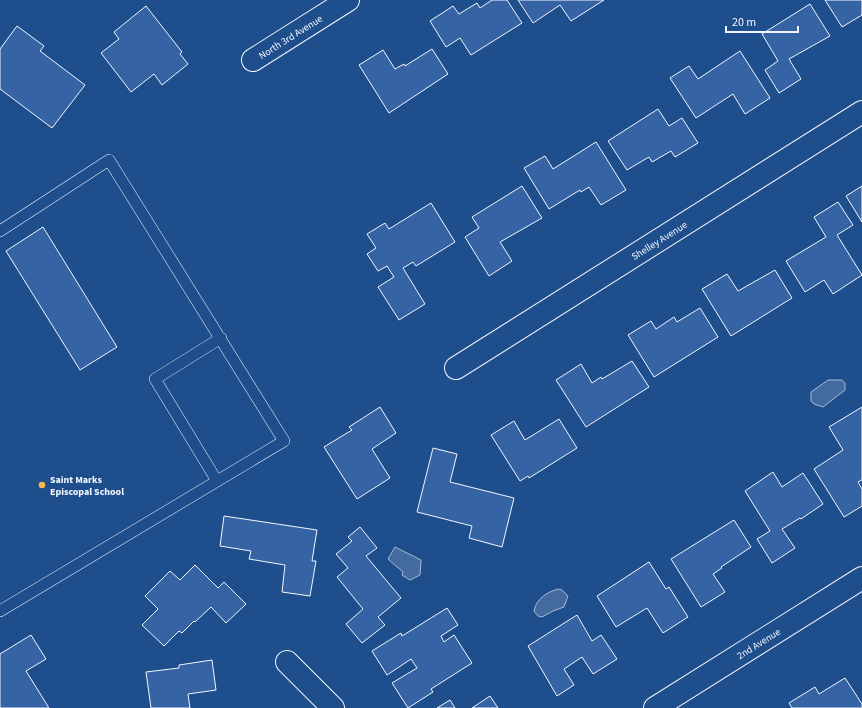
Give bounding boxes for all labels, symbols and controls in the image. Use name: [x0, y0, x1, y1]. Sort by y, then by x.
scale bar: [726, 8, 798, 34]
street label: North 3rd Avenue: [256, 12, 325, 63]
text: 20 m: [732, 14, 756, 31]
street label: Shelley Avenue: [629, 218, 690, 264]
place label: Saint Marks Episcopal School: [50, 473, 124, 499]
marker: Saint Marks Episcopal School: [37, 480, 47, 490]
street label: 2nd Avenue: [734, 625, 783, 663]

